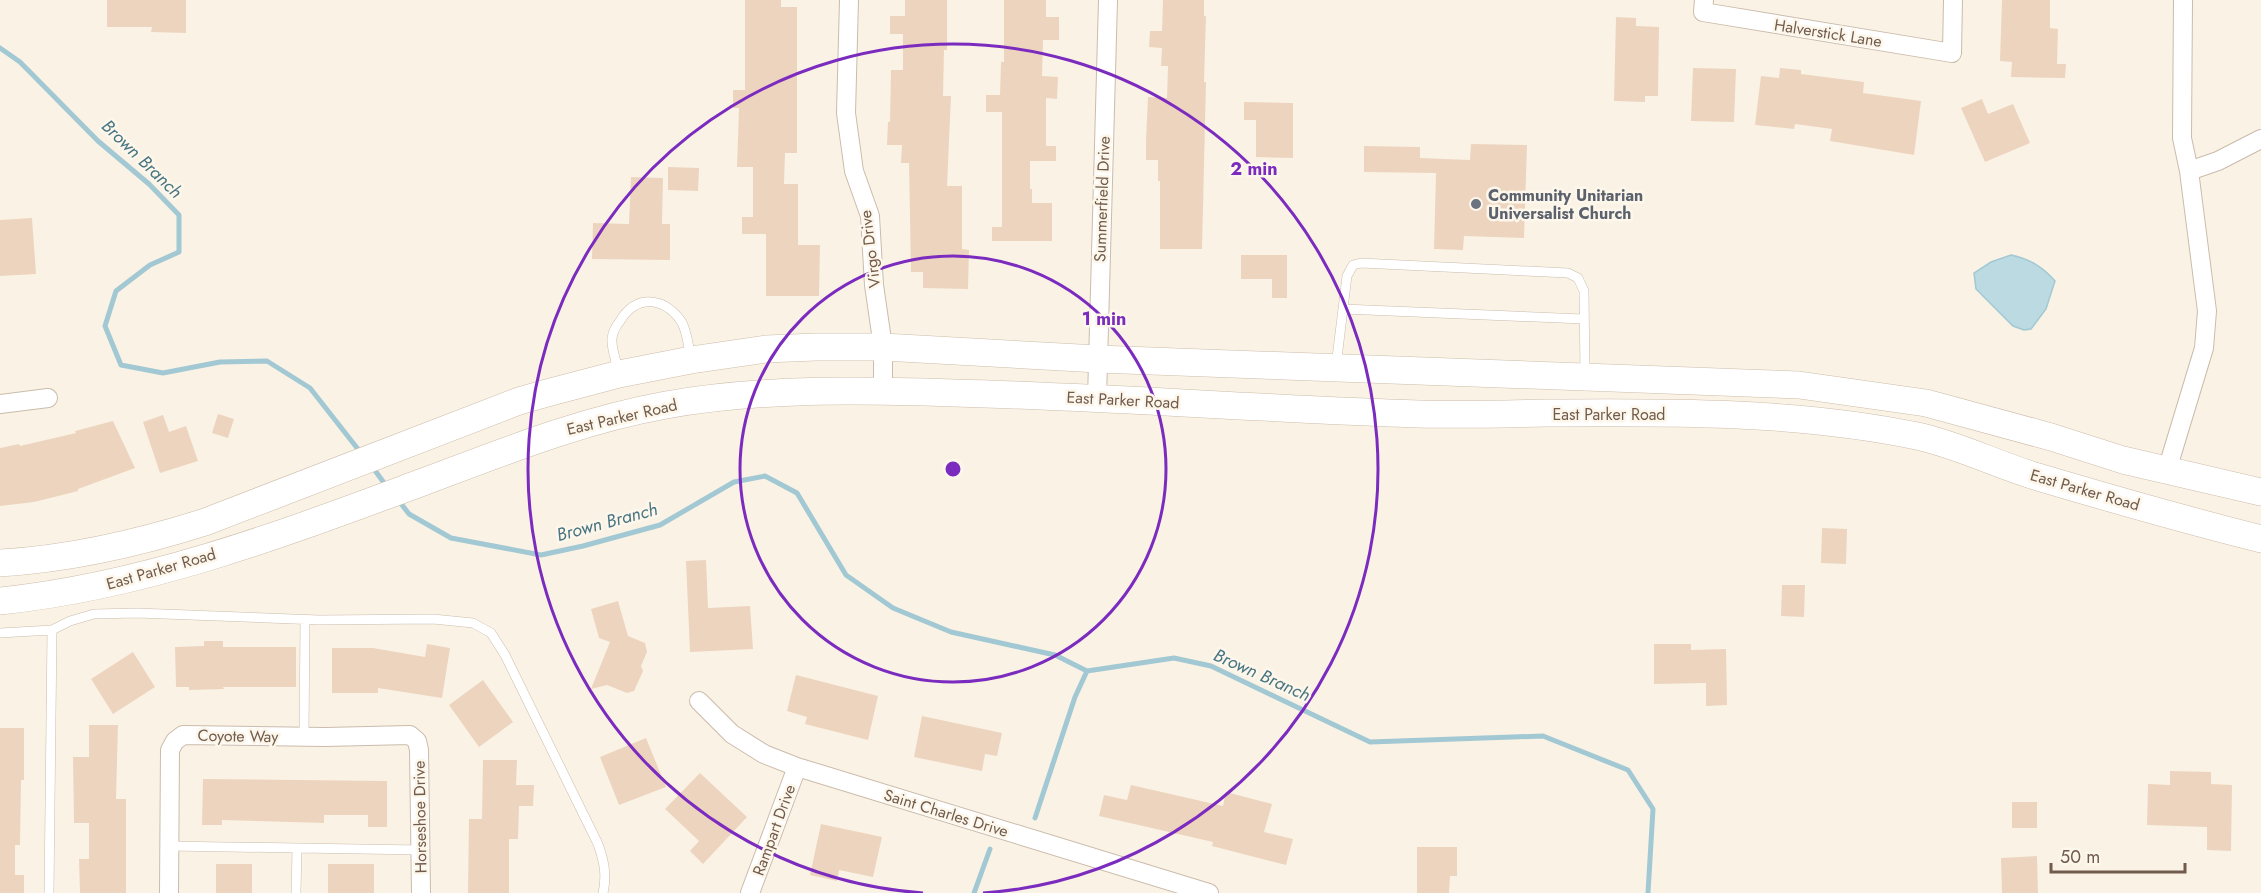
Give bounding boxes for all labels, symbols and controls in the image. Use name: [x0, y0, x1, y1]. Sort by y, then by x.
street label: Halverstick Lane: [1772, 13, 1884, 53]
water label: Brown Branch: [96, 114, 188, 204]
street label: Summerfield Drive: [1088, 136, 1116, 262]
text: 2 min: [1230, 156, 1278, 182]
place label: Community Unitarian Universalist Church: [1488, 184, 1643, 225]
marker: Community Unitarian Universalist Church: [1469, 197, 1483, 211]
street label: Virgo Drive: [854, 209, 886, 289]
text: 1 min: [1082, 306, 1126, 332]
street label: East Parker Road: [1066, 386, 1180, 414]
street label: East Parker Road: [564, 393, 680, 441]
street label: East Parker Road: [1553, 403, 1665, 426]
centre of rings: [943, 459, 963, 479]
street label: East Parker Road: [2028, 463, 2142, 517]
water label: Brown Branch: [554, 496, 660, 548]
street label: East Parker Road: [104, 542, 218, 596]
water label: Brown Branch: [1209, 642, 1315, 708]
street label: Coyote Way: [197, 724, 280, 748]
street label: Horseshoe Drive: [408, 761, 432, 873]
street label: Rampart Drive: [747, 781, 801, 879]
street label: Saint Charles Drive: [881, 783, 1011, 843]
scale bar: [2051, 836, 2184, 874]
text: 50 m: [2060, 844, 2100, 870]

